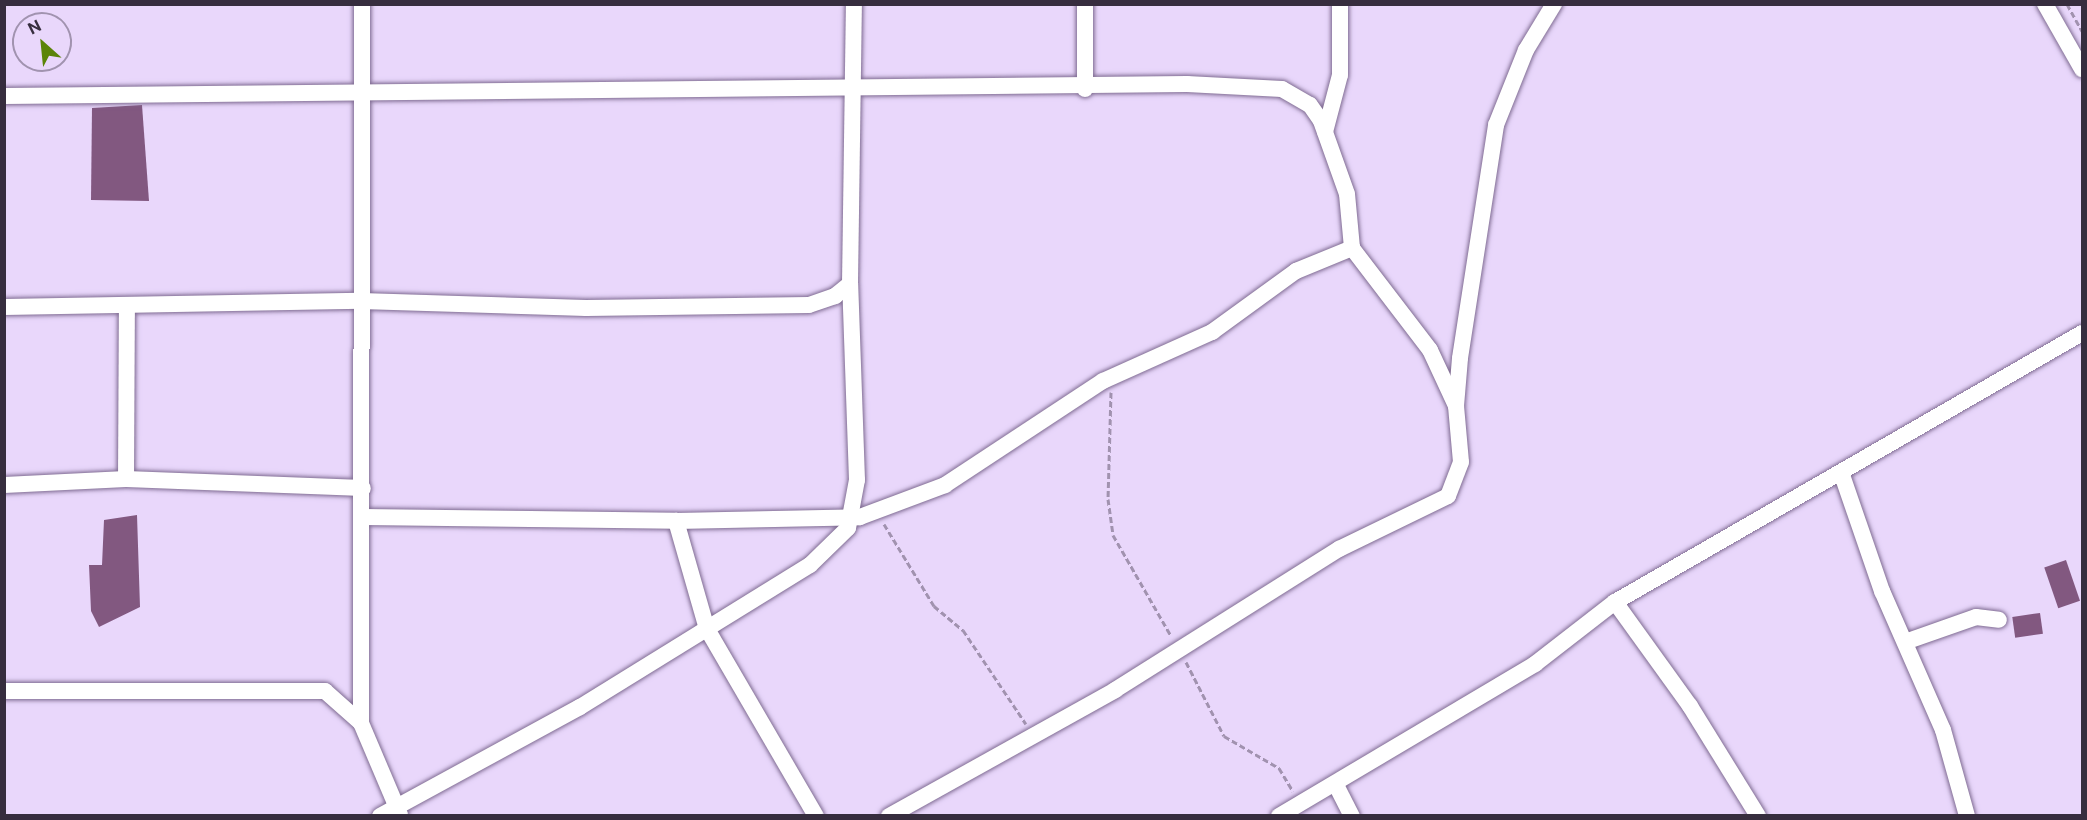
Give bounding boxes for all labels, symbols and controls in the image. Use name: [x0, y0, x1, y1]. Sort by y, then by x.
north arrow: [12, 12, 72, 72]
text: N: [25, 16, 44, 39]

